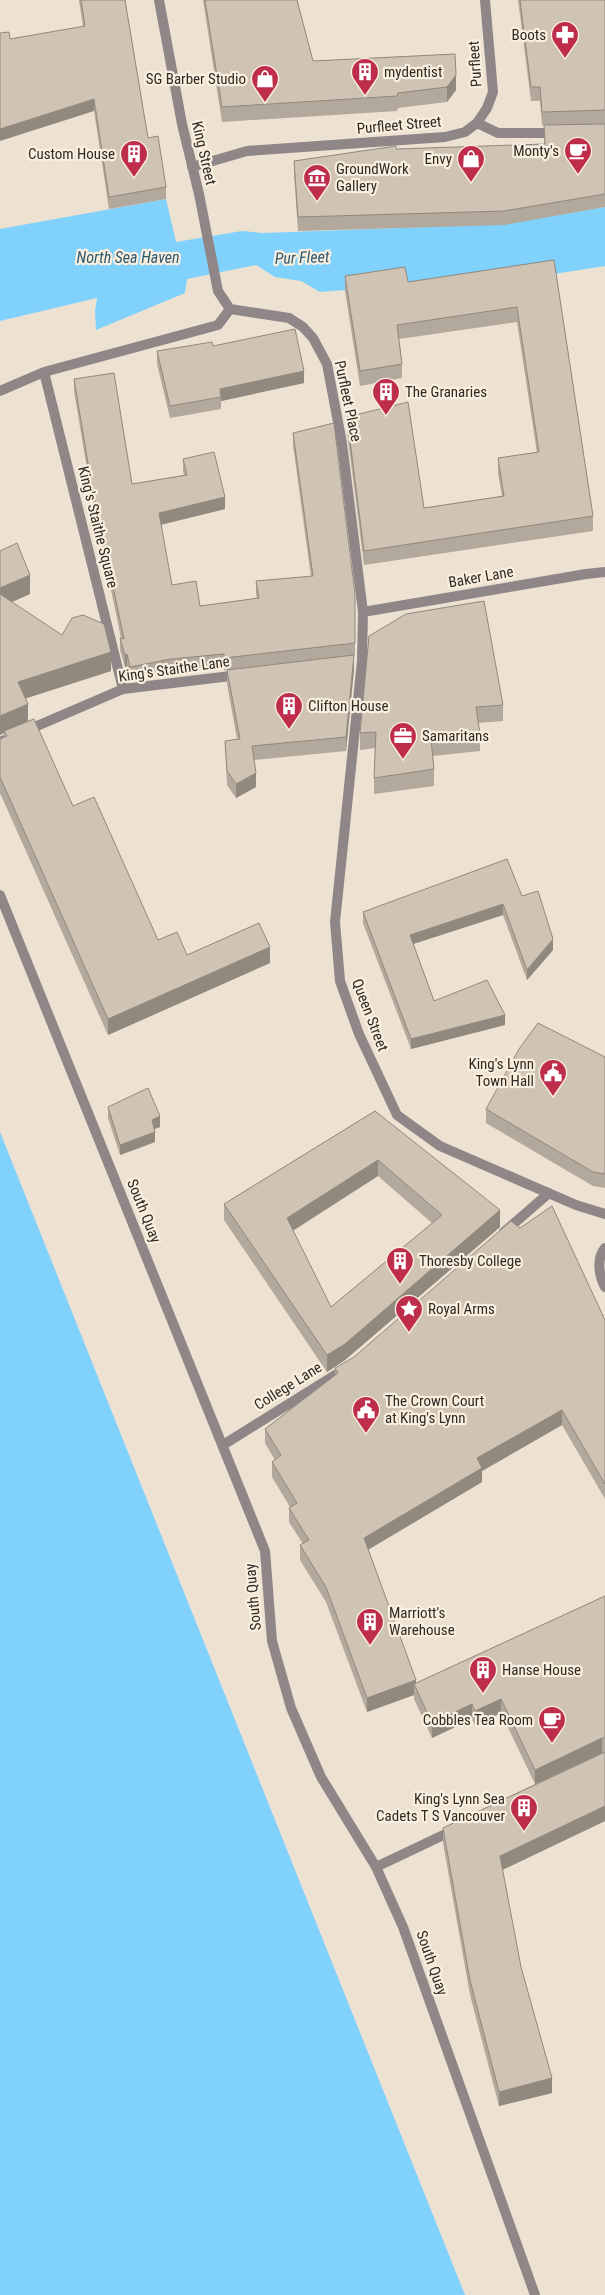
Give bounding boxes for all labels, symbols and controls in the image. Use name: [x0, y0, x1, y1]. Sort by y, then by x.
pharmacy icon: Boots: [550, 20, 580, 59]
place label: Boots: [511, 26, 546, 44]
street label: Purfleet: [464, 40, 486, 88]
building icon: mydentist: [350, 57, 380, 96]
place label: mydentist: [384, 63, 442, 81]
shop icon: SG Barber Studio: [250, 64, 280, 103]
place label: SG Barber Studio: [146, 70, 246, 88]
street label: Purfleet Street: [356, 112, 442, 138]
street label: King Street: [188, 119, 220, 187]
cafe icon: Monty's: [563, 136, 593, 175]
building icon: Custom House: [119, 139, 149, 178]
place label: Monty's: [513, 142, 559, 160]
shop icon: Envy: [456, 144, 486, 183]
place label: Custom House: [28, 145, 115, 163]
place label: Envy: [425, 150, 452, 168]
place label: GroundWork Gallery: [336, 160, 409, 195]
museum icon: GroundWork Gallery: [302, 163, 332, 202]
water label: Pur Fleet: [274, 247, 330, 268]
water label: North Sea Haven: [77, 248, 179, 267]
street label: Purfleet Place: [331, 359, 365, 443]
building icon: The Granaries: [371, 377, 401, 416]
place label: The Granaries: [405, 383, 487, 401]
street label: King's Staithe Square: [74, 464, 122, 590]
street label: Baker Lane: [447, 562, 515, 592]
street label: King's Staithe Lane: [117, 652, 231, 686]
building icon: Clifton House: [274, 691, 304, 730]
place label: Clifton House: [308, 697, 389, 715]
office icon: Samaritans: [388, 721, 418, 760]
place label: Samaritans: [422, 727, 489, 745]
street label: Queen Street: [348, 976, 392, 1054]
place label: King's Lynn Town Hall: [468, 1055, 534, 1090]
public building icon: King's Lynn Town Hall: [538, 1058, 568, 1097]
street label: South Quay: [123, 1176, 165, 1246]
building icon: Thoresby College: [385, 1246, 415, 1285]
place label: Thoresby College: [419, 1252, 521, 1270]
place icon: Royal Arms: [394, 1294, 424, 1333]
place label: Royal Arms: [428, 1300, 495, 1318]
street label: College Lane: [251, 1358, 325, 1414]
place label: The Crown Court at King's Lynn: [385, 1392, 484, 1427]
public building icon: The Crown Court at King's Lynn: [351, 1395, 381, 1434]
street label: South Quay: [241, 1563, 265, 1631]
place label: Marriott's Warehouse: [389, 1604, 455, 1639]
building icon: Marriott's Warehouse: [355, 1607, 385, 1646]
building icon: Hanse House: [468, 1655, 498, 1694]
place label: Hanse House: [502, 1661, 581, 1679]
cafe icon: Cobbles Tea Room: [537, 1705, 567, 1744]
place label: Cobbles Tea Room: [423, 1711, 533, 1729]
place label: King's Lynn Sea Cadets T S Vancouver: [376, 1790, 505, 1825]
building icon: King's Lynn Sea Cadets T S Vancouver: [509, 1793, 539, 1832]
street label: South Quay: [413, 1928, 451, 1998]

